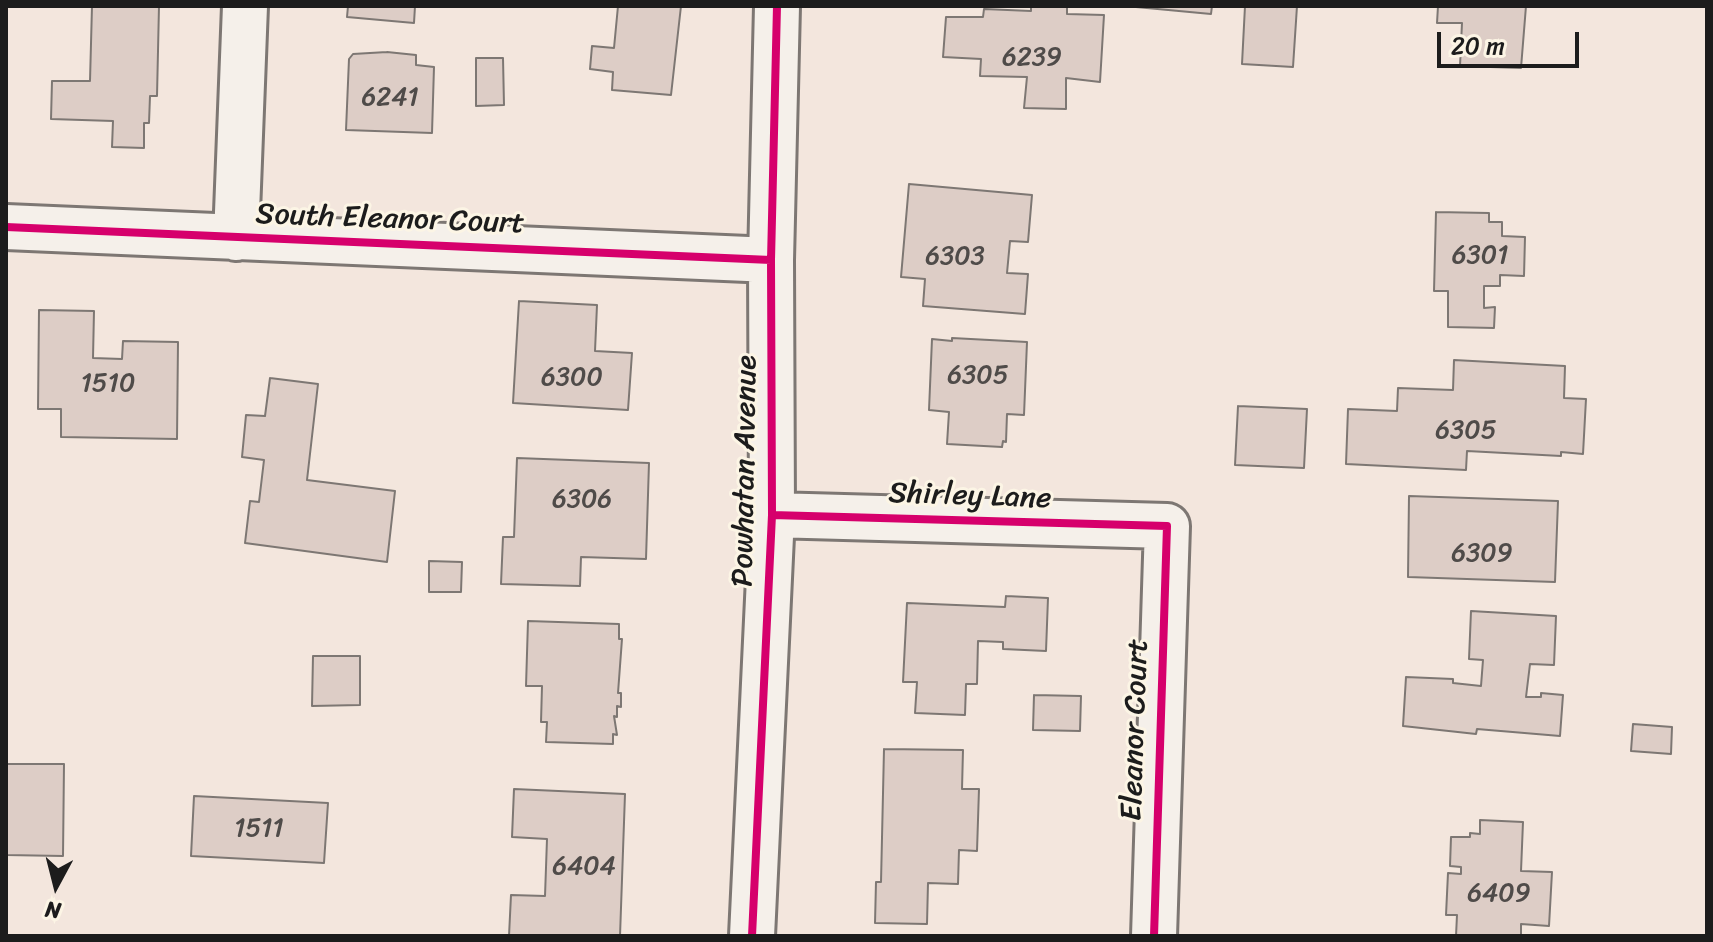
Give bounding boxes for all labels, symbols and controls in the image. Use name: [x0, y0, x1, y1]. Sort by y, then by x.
scale bar: [1441, 16, 1583, 66]
text: 20 m: [1451, 25, 1505, 67]
house number: 6239: [1002, 42, 1062, 74]
house number: 6241: [361, 82, 419, 114]
street label: South Eleanor Court: [255, 197, 525, 243]
house number: 6301: [1452, 240, 1508, 272]
house number: 6303: [925, 241, 985, 273]
street label: Powhatan Avenue: [726, 355, 766, 587]
house number: 6305: [947, 360, 1009, 392]
house number: 6300: [541, 362, 603, 394]
house number: 1510: [81, 368, 135, 400]
house number: 6305: [1435, 415, 1497, 447]
street label: Shirley Lane: [888, 476, 1052, 518]
house number: 6306: [552, 484, 612, 516]
house number: 6309: [1451, 538, 1513, 570]
street label: Eleanor Court: [1115, 638, 1157, 822]
house number: 1511: [234, 813, 284, 845]
north arrow: [16, 846, 96, 926]
house number: 6404: [552, 851, 616, 883]
house number: 6409: [1467, 878, 1531, 910]
text: N: [43, 890, 63, 931]

